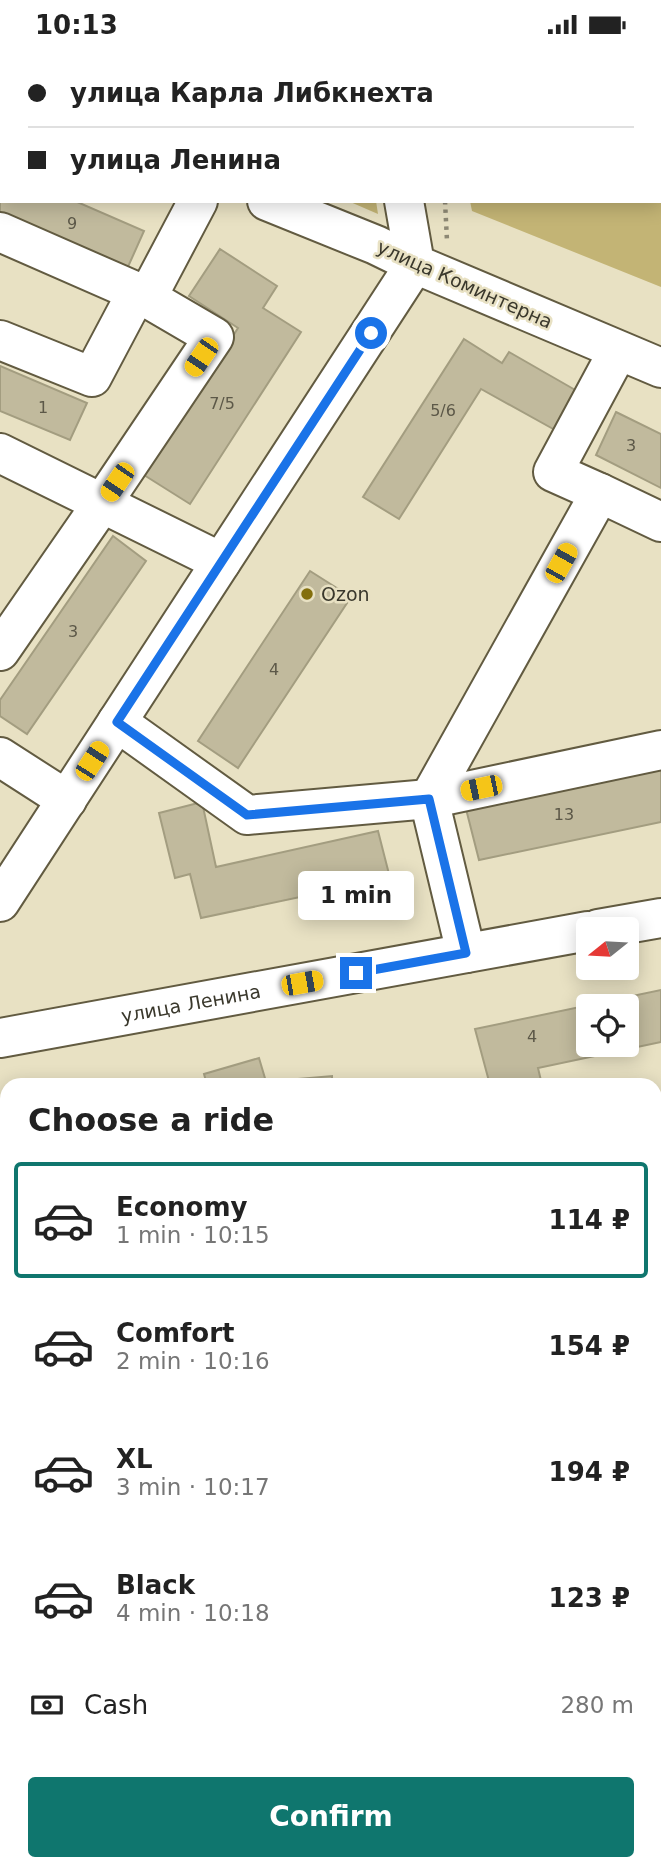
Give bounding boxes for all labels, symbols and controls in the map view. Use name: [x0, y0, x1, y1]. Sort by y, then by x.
text: 10:13: [35, 10, 118, 40]
text: улица Карла Либкнехта: [70, 78, 434, 108]
text: улица Ленина: [70, 145, 281, 175]
house number: 9: [67, 214, 77, 233]
street label: улица Коминтерна: [374, 235, 556, 333]
route start: [355, 317, 387, 349]
car: [181, 334, 222, 380]
house number: 7/5: [209, 394, 235, 413]
house number: 1: [38, 398, 48, 417]
house number: 5/6: [430, 401, 456, 420]
house number: 3: [626, 436, 636, 455]
car: [97, 459, 138, 505]
car: [542, 540, 581, 586]
place label: Ozon: [321, 583, 370, 605]
marker: Ozon: [299, 586, 315, 602]
house number: 3: [68, 622, 78, 641]
house number: 4: [269, 660, 279, 679]
car: [72, 738, 113, 784]
car: [459, 773, 504, 803]
house number: 13: [554, 805, 574, 824]
callout: 1 min: [298, 871, 414, 921]
text: 1 min: [320, 882, 392, 908]
north arrow: [576, 917, 639, 980]
map controls: [576, 917, 639, 1057]
route end: [340, 957, 372, 989]
car: [280, 969, 325, 997]
street label: улица Ленина: [119, 980, 262, 1027]
button: locate: [576, 994, 639, 1057]
house number: 4: [527, 1027, 537, 1046]
text: Choose a ride: [28, 1101, 274, 1139]
icon: car: [32, 1189, 95, 1252]
text: Economy: [116, 1192, 247, 1222]
text: 114 ₽: [549, 1205, 630, 1235]
text: 1 min · 10:15: [116, 1222, 270, 1248]
icon: car: [32, 1315, 95, 1378]
text: Comfort: [116, 1318, 234, 1348]
text: 154 ₽: [549, 1331, 630, 1361]
text: 2 min · 10:16: [116, 1348, 270, 1374]
icon: car: [32, 1441, 95, 1504]
text: XL: [116, 1444, 153, 1474]
text: 194 ₽: [549, 1457, 630, 1487]
text: 3 min · 10:17: [116, 1474, 270, 1500]
icon: car: [32, 1567, 95, 1630]
text: Black: [116, 1570, 195, 1600]
text: 123 ₽: [549, 1583, 630, 1613]
text: 4 min · 10:18: [116, 1600, 270, 1626]
icon: cash: [28, 1686, 66, 1724]
text: Cash: [84, 1690, 148, 1720]
text: 280 m: [560, 1692, 634, 1718]
button: Confirm: [28, 1777, 634, 1857]

